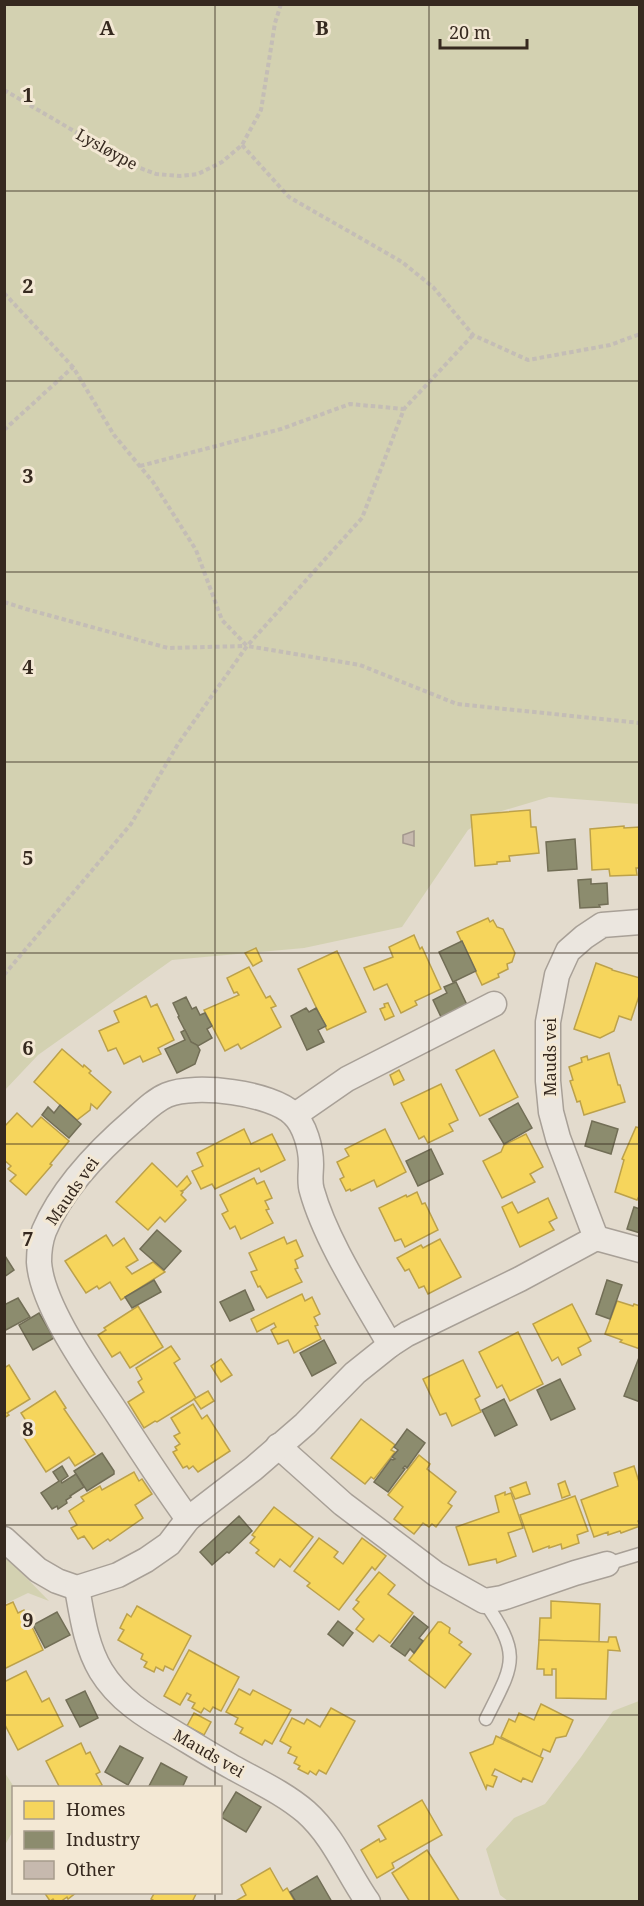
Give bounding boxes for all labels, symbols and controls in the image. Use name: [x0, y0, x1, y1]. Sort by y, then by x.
scale bar: [440, 12, 527, 50]
text: A: [99, 14, 115, 41]
text: B: [315, 14, 329, 41]
text: 20 m: [449, 20, 491, 44]
text: 1: [22, 81, 34, 108]
street label: Lysløype: [72, 123, 142, 175]
text: 2: [22, 272, 34, 299]
text: 3: [22, 462, 34, 489]
text: 4: [22, 653, 34, 680]
text: 5: [22, 844, 34, 871]
street label: Mauds vei: [539, 1018, 561, 1096]
text: 6: [22, 1034, 34, 1061]
street label: Mauds vei: [41, 1153, 103, 1229]
text: 7: [22, 1225, 34, 1252]
text: 8: [22, 1415, 34, 1442]
text: 9: [22, 1606, 34, 1633]
street label: Mauds vei: [170, 1724, 248, 1782]
legend: [12, 1786, 222, 1894]
text: Homes: [66, 1797, 125, 1821]
text: Industry: [66, 1827, 141, 1851]
text: Other: [66, 1857, 116, 1881]

